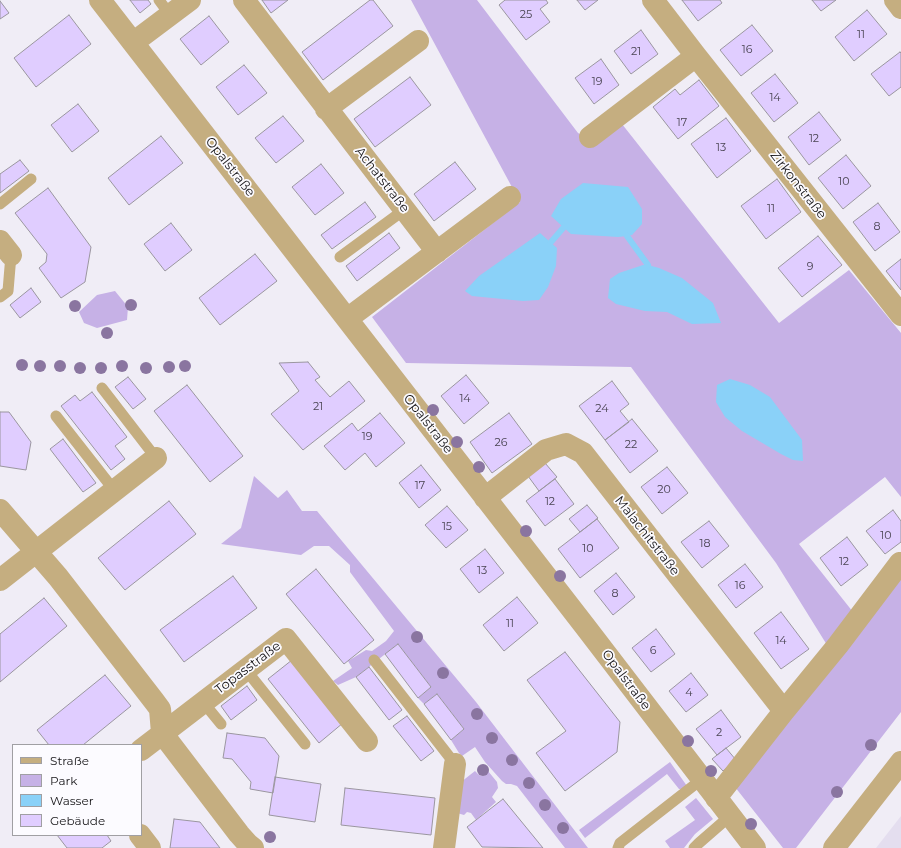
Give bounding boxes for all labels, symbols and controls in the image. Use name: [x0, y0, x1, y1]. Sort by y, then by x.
house number: 25: [520, 8, 532, 22]
house number: 11: [857, 28, 865, 42]
house number: 16: [742, 43, 752, 57]
house number: 21: [631, 45, 641, 59]
house number: 19: [592, 75, 602, 89]
house number: 14: [769, 91, 781, 105]
house number: 17: [677, 116, 687, 130]
house number: 12: [809, 132, 819, 146]
street label: Opalstraße: [202, 134, 258, 200]
house number: 13: [716, 141, 726, 155]
street label: Achatstraße: [352, 144, 412, 216]
street label: Zirkonstraße: [767, 148, 829, 222]
house number: 10: [838, 175, 850, 189]
house number: 11: [767, 202, 775, 216]
house number: 8: [873, 220, 881, 234]
house number: 9: [807, 260, 813, 274]
street label: Opalstraße: [400, 391, 456, 457]
house number: 14: [459, 392, 471, 406]
house number: 21: [313, 400, 323, 414]
house number: 24: [595, 402, 609, 416]
house number: 19: [362, 430, 372, 444]
house number: 26: [495, 436, 507, 450]
house number: 22: [625, 438, 637, 452]
house number: 17: [415, 479, 425, 493]
house number: 20: [657, 483, 671, 497]
street label: Malachitstraße: [611, 493, 683, 579]
house number: 12: [545, 495, 555, 509]
house number: 15: [442, 520, 452, 534]
house number: 10: [880, 529, 892, 543]
house number: 18: [700, 537, 710, 551]
house number: 10: [582, 542, 594, 556]
house number: 12: [839, 555, 849, 569]
house number: 13: [477, 564, 487, 578]
house number: 16: [735, 579, 745, 593]
house number: 8: [611, 587, 619, 601]
house number: 11: [506, 617, 514, 631]
house number: 14: [775, 634, 787, 648]
street label: Topasstraße: [212, 638, 284, 698]
house number: 6: [650, 644, 656, 658]
street label: Opalstraße: [598, 647, 654, 713]
house number: 4: [685, 686, 693, 700]
house number: 2: [716, 726, 722, 740]
legend: [12, 744, 142, 836]
text: Straße: [50, 753, 89, 768]
text: Park: [50, 773, 77, 788]
text: Wasser: [50, 793, 94, 808]
text: Gebäude: [50, 813, 105, 828]

